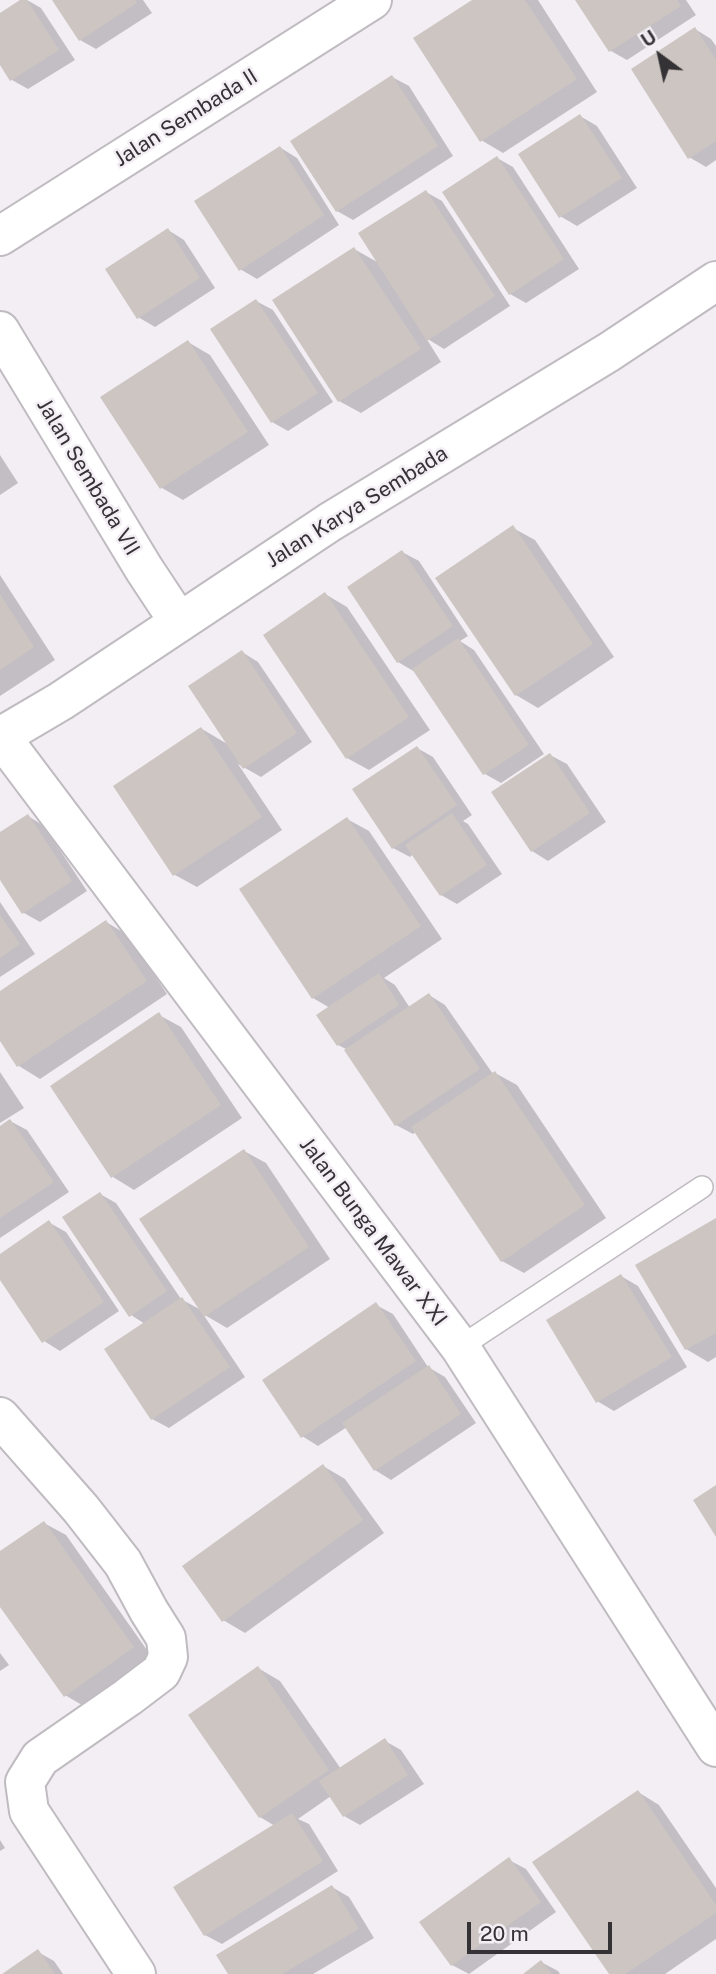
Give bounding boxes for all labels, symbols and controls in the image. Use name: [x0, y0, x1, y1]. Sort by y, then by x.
north arrow: [625, 21, 695, 91]
text: U: [637, 25, 660, 51]
street label: Jalan Sembada II: [110, 64, 262, 172]
street label: Jalan Sembada VII: [31, 394, 145, 560]
street label: Jalan Karya Sembada: [262, 441, 452, 573]
street label: Jalan Bunga Mawar XXI: [294, 1133, 452, 1331]
scale bar: [471, 1908, 616, 1952]
text: 20 m: [480, 1921, 529, 1946]

